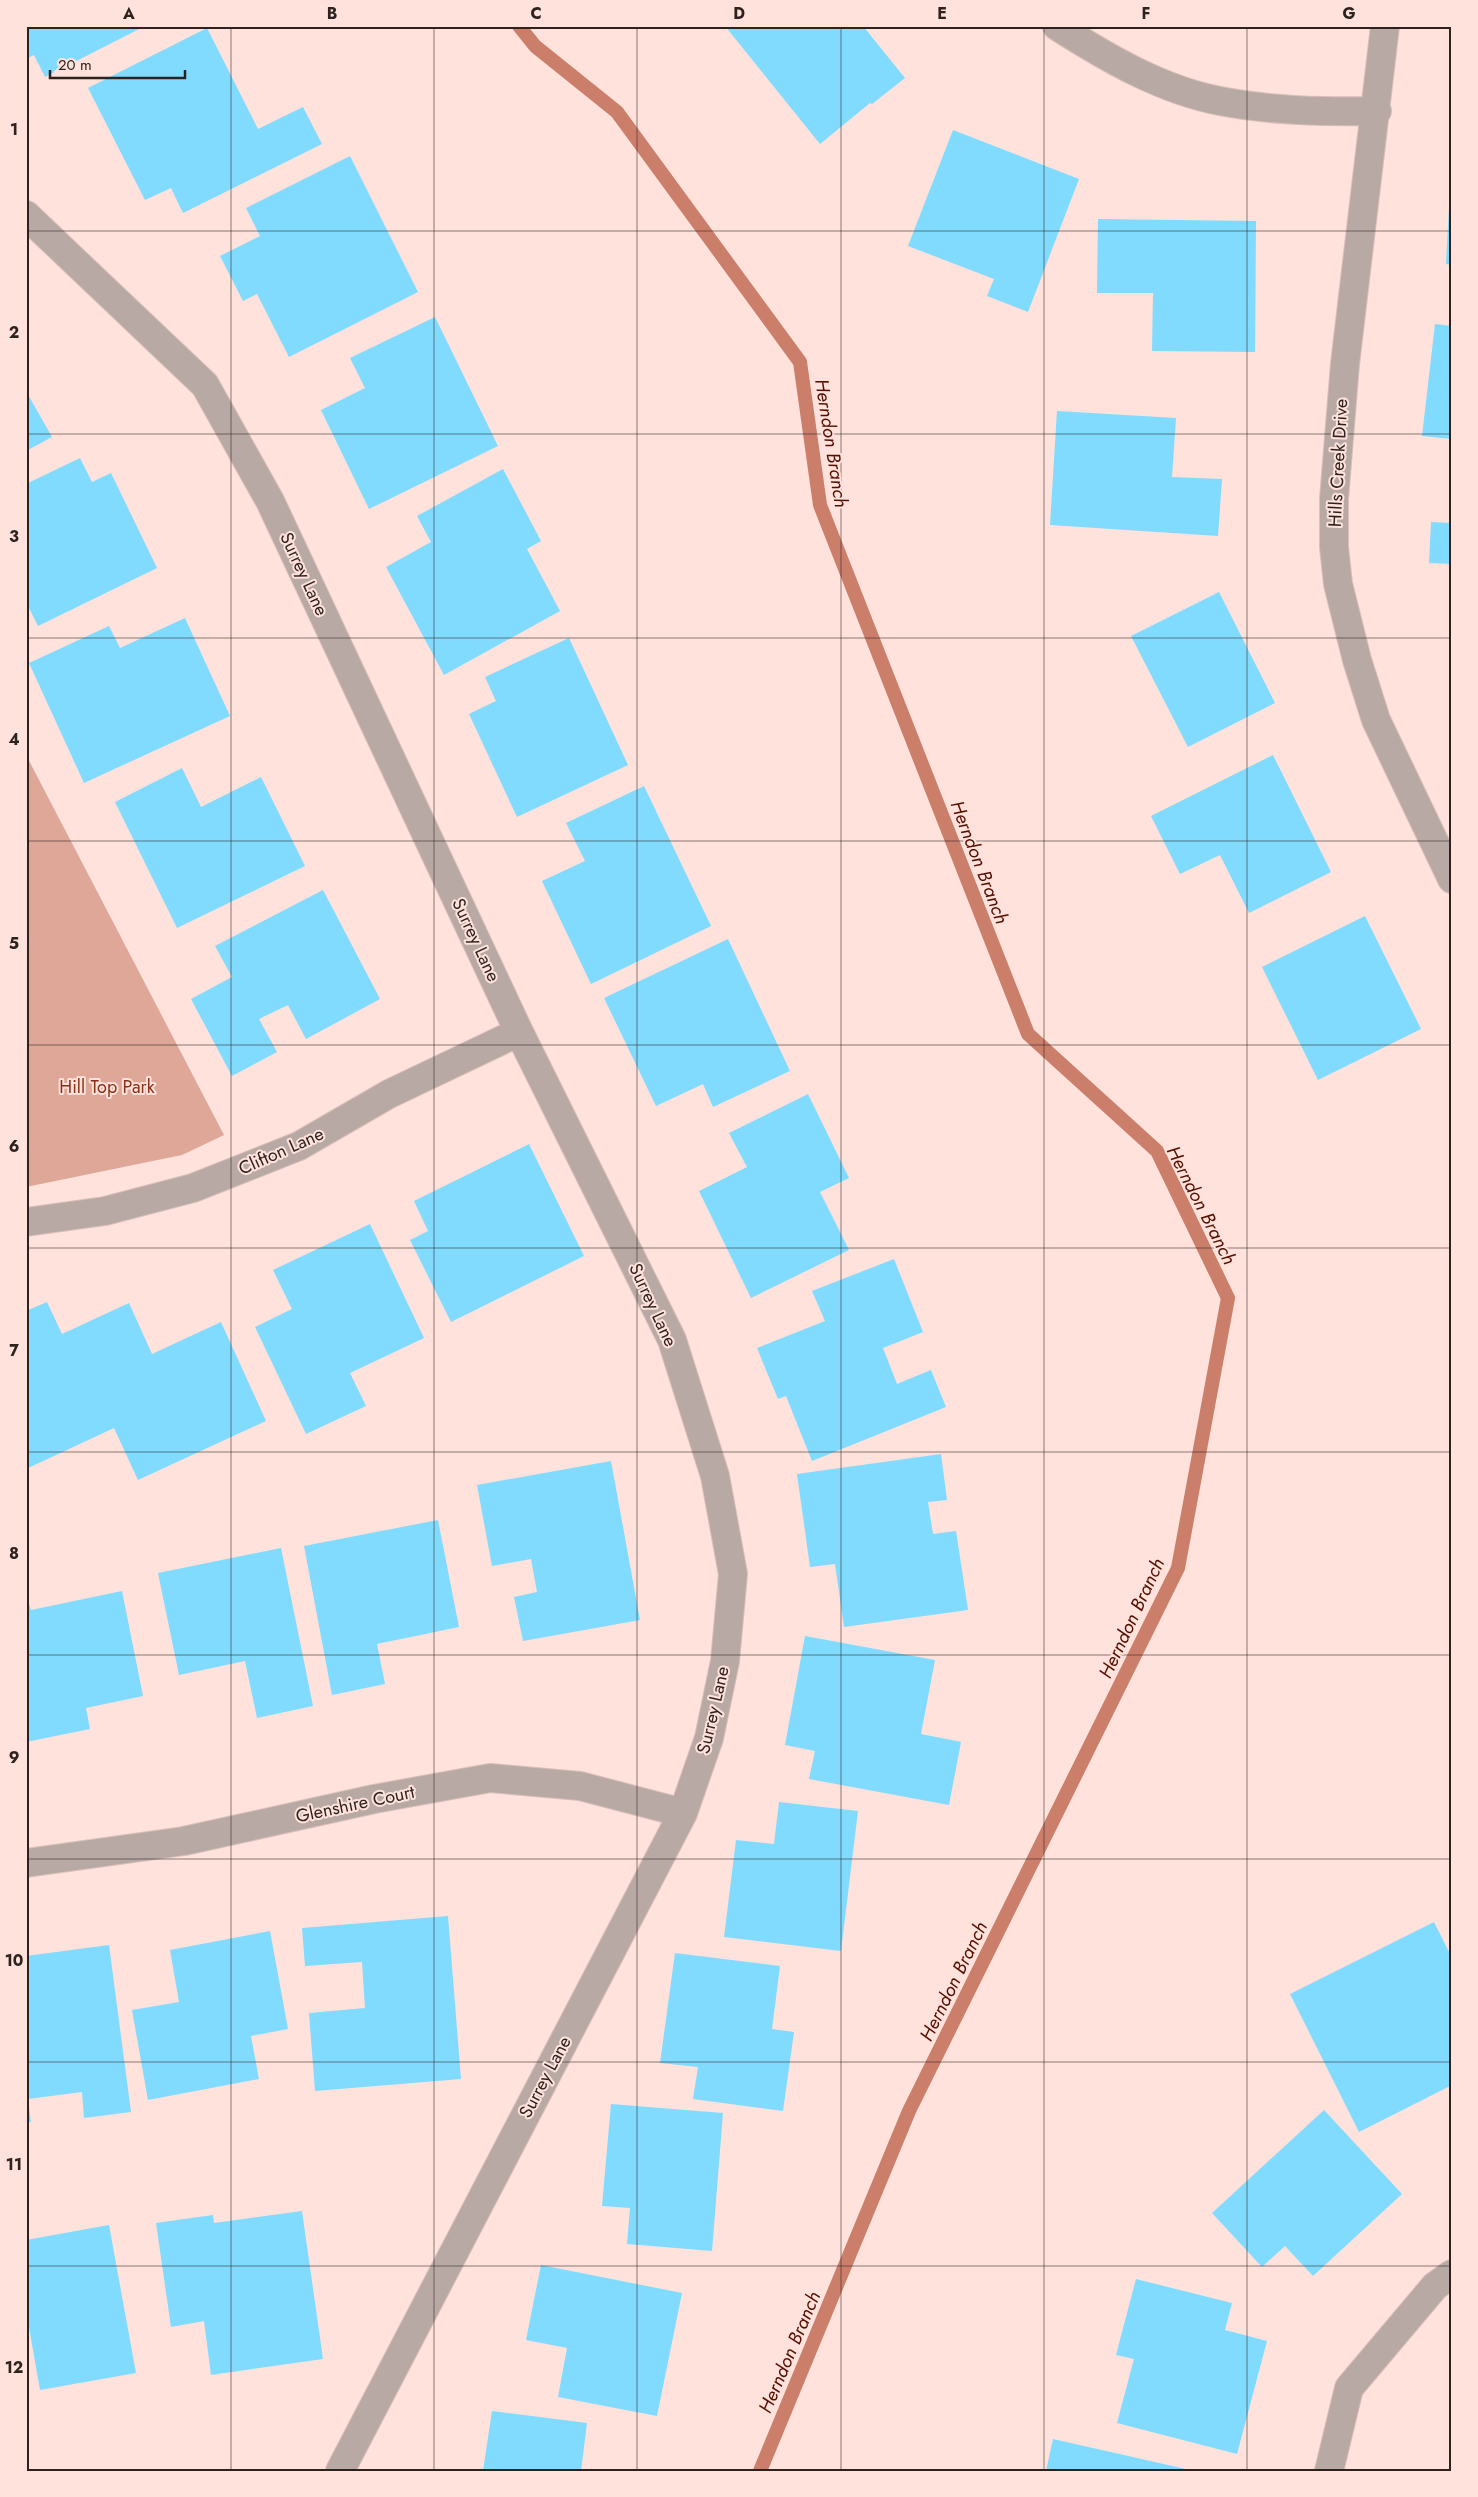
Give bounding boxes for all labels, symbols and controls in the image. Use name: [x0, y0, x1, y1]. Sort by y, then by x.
text: A: [122, 2, 135, 25]
text: B: [327, 2, 337, 25]
text: C: [530, 2, 542, 25]
text: D: [733, 2, 745, 25]
text: E: [937, 2, 947, 25]
text: F: [1142, 2, 1150, 25]
text: G: [1342, 2, 1356, 25]
scale bar: [50, 48, 185, 80]
text: 20 m: [58, 54, 92, 76]
text: 1: [10, 118, 18, 141]
text: 2: [9, 321, 19, 344]
water label: Herndon Branch: [808, 377, 855, 509]
street label: Hills Creek Drive: [1322, 398, 1354, 528]
text: 3: [9, 525, 19, 548]
street label: Surrey Lane: [273, 528, 335, 620]
text: 4: [8, 728, 20, 751]
water label: Herndon Branch: [944, 797, 1015, 928]
street label: Surrey Lane: [445, 894, 507, 986]
text: 5: [9, 932, 19, 955]
park label: Hill Top Park: [59, 1074, 155, 1100]
street label: Clifton Lane: [234, 1121, 328, 1181]
text: 6: [9, 1135, 19, 1158]
water label: Herndon Branch: [1160, 1141, 1243, 1269]
street label: Surrey Lane: [622, 1259, 684, 1351]
text: 7: [9, 1339, 19, 1362]
text: 8: [9, 1542, 19, 1565]
water label: Herndon Branch: [1092, 1554, 1171, 1683]
street label: Surrey Lane: [690, 1664, 736, 1756]
text: 9: [9, 1746, 19, 1769]
street label: Glenshire Court: [293, 1779, 417, 1829]
water label: Herndon Branch: [913, 1917, 994, 2046]
text: 10: [5, 1949, 23, 1972]
street label: Surrey Lane: [513, 2032, 577, 2122]
text: 11: [6, 2153, 22, 2176]
water label: Herndon Branch: [752, 2287, 827, 2417]
text: 12: [5, 2356, 23, 2379]

